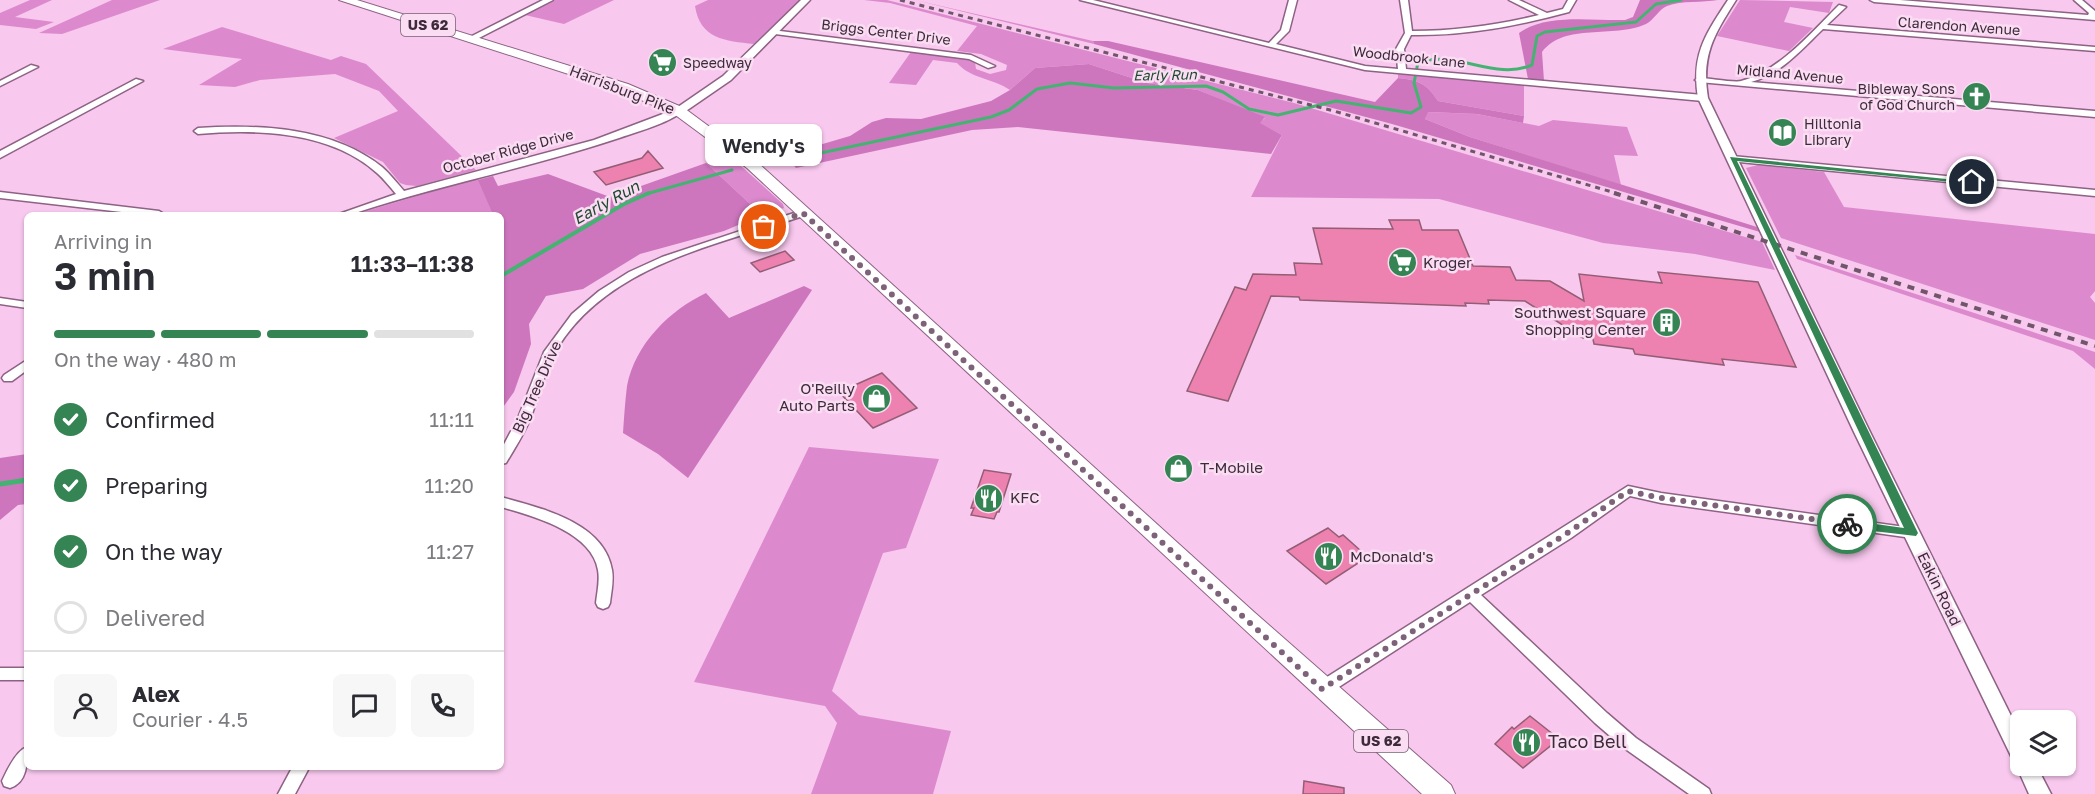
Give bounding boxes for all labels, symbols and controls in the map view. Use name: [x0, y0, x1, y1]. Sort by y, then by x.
street label: Clarendon Avenue: [1897, 13, 2021, 38]
road number: US 62: [401, 14, 455, 36]
street label: Briggs Center Drive: [820, 15, 952, 48]
street label: Woodbrook Lane: [1352, 42, 1466, 71]
supermarket icon: Speedway: [646, 47, 678, 79]
place label: Speedway: [683, 54, 752, 71]
street label: Midland Avenue: [1736, 60, 1844, 87]
street label: Harrisburg Pike: [567, 61, 678, 118]
water label: Early Run: [1133, 65, 1198, 84]
place label: Bibleway Sons of God Church: [1858, 80, 1955, 113]
church icon: Bibleway Sons of God Church: [1960, 81, 1992, 113]
place label: Hilltonia Library: [1804, 115, 1861, 148]
library icon: Hilltonia Library: [1767, 116, 1799, 148]
street label: October Ridge Drive: [441, 125, 575, 176]
callout: Wendy's: [706, 125, 822, 167]
text: Wendy's: [722, 133, 805, 157]
pin: [1946, 156, 1997, 207]
icon: home: [1955, 165, 1988, 198]
water label: Early Run: [569, 175, 644, 228]
pin: [738, 201, 789, 252]
icon: bag: [747, 210, 780, 243]
text: Arriving in: [54, 229, 152, 253]
supermarket icon: Kroger: [1386, 247, 1418, 279]
text: 11:33–11:38: [351, 250, 474, 277]
text: 3 min: [54, 252, 156, 299]
place label: Kroger: [1423, 253, 1472, 271]
place label: Southwest Square Shopping Center: [1514, 303, 1646, 338]
building icon: Southwest Square Shopping Center: [1651, 306, 1683, 338]
street label: Big Tree Drive: [508, 337, 565, 435]
text: On the way · 480 m: [54, 347, 236, 371]
place label: O'Reilly Auto Parts: [779, 379, 856, 414]
shop icon: O'Reilly Auto Parts: [860, 382, 892, 414]
icon: check: [54, 403, 87, 436]
text: Confirmed: [105, 406, 215, 433]
text: 11:11: [429, 407, 474, 431]
shop icon: T-Mobile: [1163, 452, 1195, 484]
place label: T-Mobile: [1200, 458, 1263, 476]
icon: check: [54, 469, 87, 502]
text: Preparing: [105, 472, 208, 499]
text: 11:20: [425, 473, 474, 497]
restaurant icon: KFC: [973, 482, 1005, 514]
place label: KFC: [1010, 488, 1039, 506]
courier: [1817, 494, 1877, 554]
icon: bike: [1831, 508, 1864, 541]
icon: check: [54, 535, 87, 568]
text: On the way: [105, 538, 223, 565]
text: 11:27: [426, 539, 474, 563]
restaurant icon: McDonald's: [1313, 541, 1345, 573]
place label: McDonald's: [1350, 547, 1433, 565]
street label: Eakin Road: [1914, 549, 1965, 628]
text: Delivered: [105, 604, 205, 631]
button: person: [54, 674, 117, 737]
button: chat: [333, 674, 396, 737]
button: phone: [411, 674, 474, 737]
text: Alex: [132, 680, 180, 707]
text: Courier · 4.5: [132, 707, 248, 731]
map controls: [2010, 710, 2076, 776]
button: layers: [2010, 710, 2076, 776]
restaurant icon: Taco Bell: [1511, 726, 1543, 758]
road number: US 62: [1354, 730, 1408, 752]
place label: Taco Bell: [1548, 730, 1627, 752]

